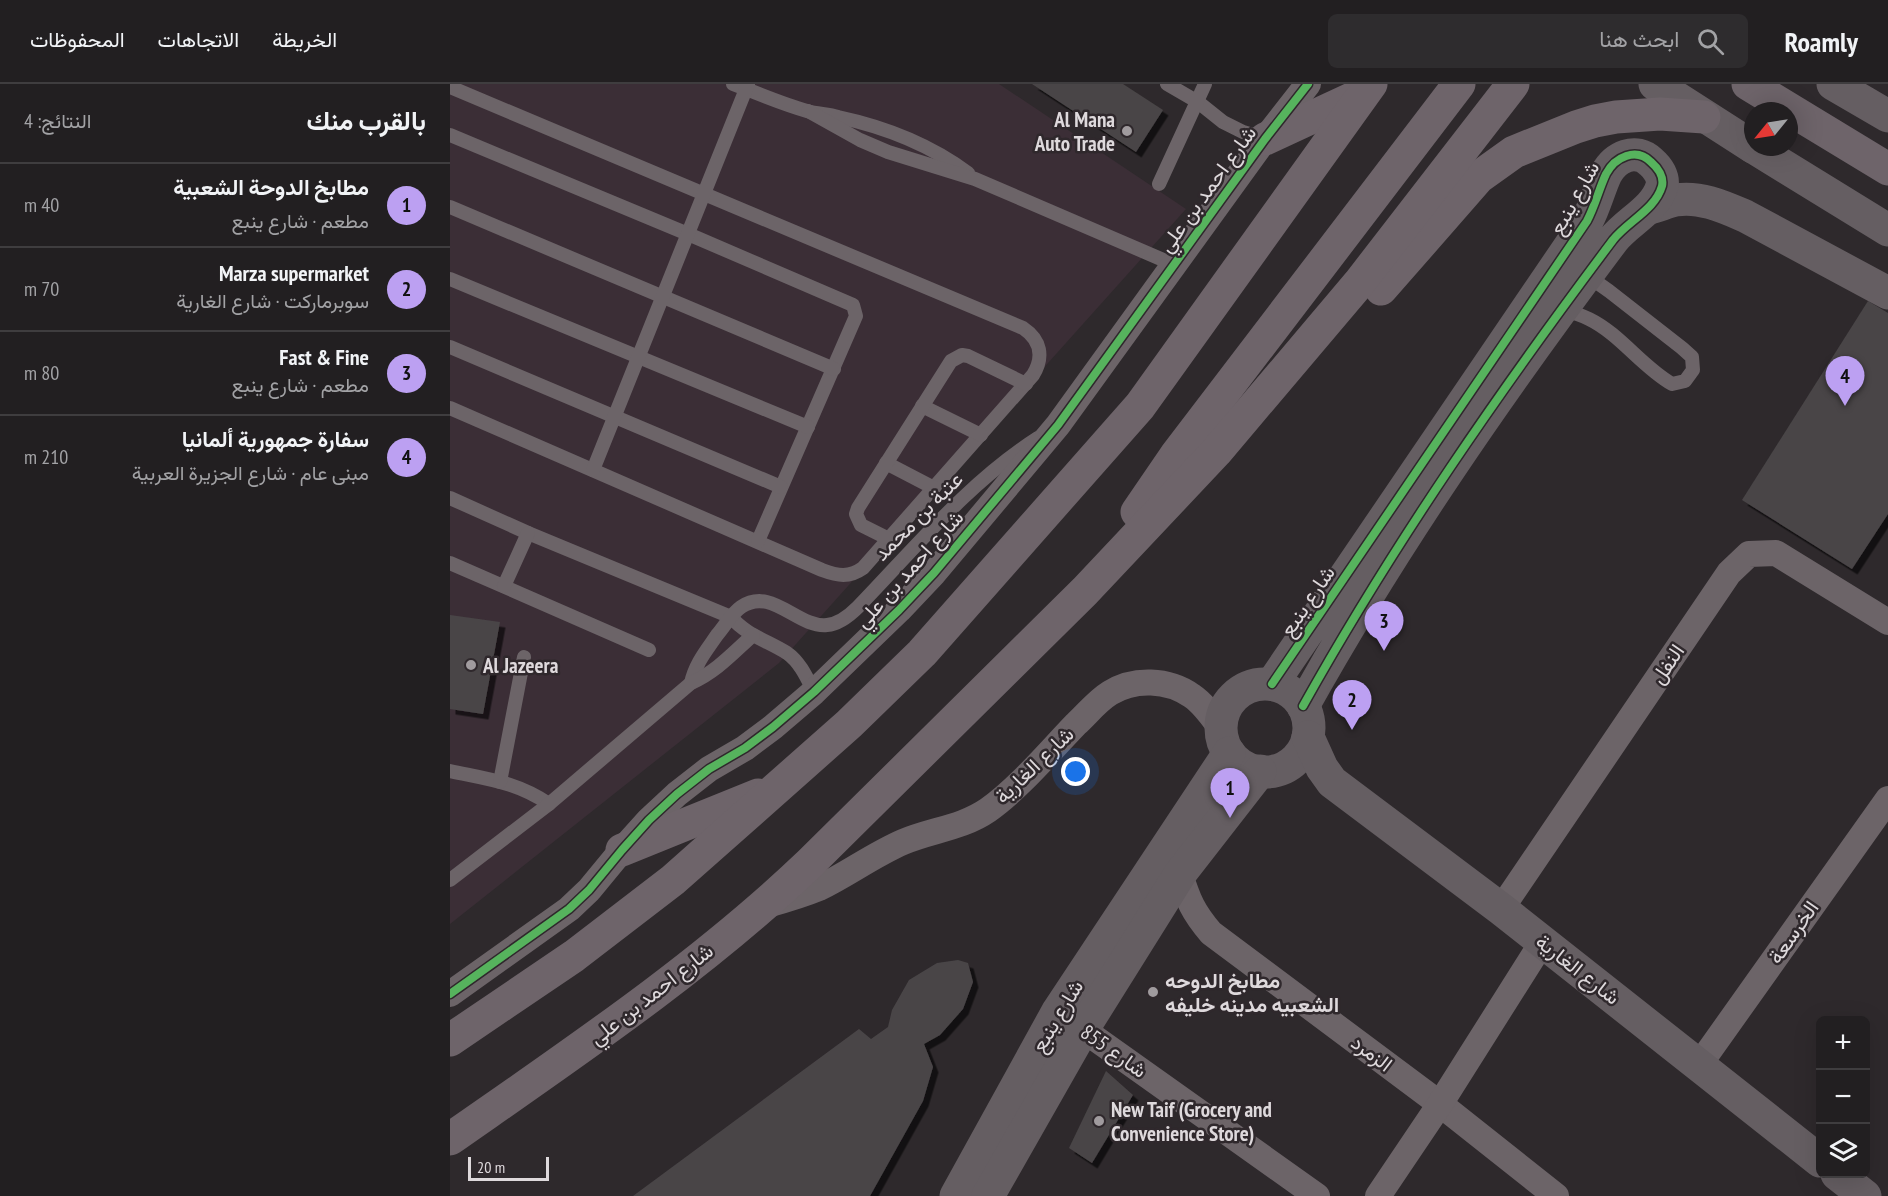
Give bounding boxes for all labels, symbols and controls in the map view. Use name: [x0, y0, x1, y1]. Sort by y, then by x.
search box: [1328, 14, 1748, 68]
text: Roamly: [1784, 23, 1858, 60]
text: ابحث هنا: [1599, 25, 1679, 53]
icon: search: [1694, 25, 1727, 58]
text: المحفوظات: [30, 26, 125, 53]
text: الاتجاهات: [158, 26, 239, 53]
text: الخريطة: [272, 26, 337, 53]
north arrow: [1744, 102, 1798, 156]
text: بالقرب منك: [307, 104, 426, 137]
place label: Al Mana Auto Trade: [1034, 106, 1115, 157]
text: النتائج: 4: [24, 108, 91, 134]
street label: شارع احمد بن علي: [1152, 120, 1265, 260]
marker: Al Mana Auto Trade: [1120, 124, 1134, 138]
street label: شارع ينبع: [1543, 156, 1606, 240]
text: مطابخ الدوحة الشعبية: [173, 173, 369, 201]
text: 40 m: [24, 192, 59, 218]
text: 1: [402, 192, 411, 218]
text: مطعم · شارع ينبع: [232, 208, 369, 234]
text: Marza supermarket: [219, 259, 369, 287]
text: 70 m: [24, 276, 59, 302]
text: 2: [402, 276, 411, 302]
text: سوبرماركت · شارع الغارية: [176, 288, 369, 314]
text: Fast & Fine: [279, 343, 369, 371]
pin: 4: [1826, 356, 1864, 406]
text: 80 m: [24, 360, 59, 386]
text: 3: [402, 360, 411, 386]
text: مطعم · شارع ينبع: [232, 372, 369, 398]
text: سفارة جمهورية ألمانيا: [182, 425, 369, 453]
text: 210 m: [24, 444, 68, 470]
text: 4: [402, 444, 411, 470]
text: مبنى عام · شارع الجزيرة العربية: [132, 460, 369, 486]
street label: عتبة بن محمد: [868, 466, 968, 566]
street label: شارع احمد بن علي: [849, 504, 972, 637]
street label: شارع ينبع: [1273, 560, 1341, 642]
pin: 3: [1364, 602, 1404, 651]
street label: النفل: [1644, 639, 1690, 689]
place label: Al Jazeera: [482, 652, 559, 679]
marker: Al Jazeera: [464, 658, 478, 672]
pin: 2: [1332, 680, 1372, 730]
street label: شارع الغارية: [989, 721, 1080, 810]
your location: [1061, 757, 1090, 786]
pin: 1: [1210, 768, 1250, 818]
street label: الخرسعة: [1762, 895, 1824, 969]
street label: شارع الغارية: [1530, 928, 1626, 1011]
street label: شارع احمد بن علي: [583, 937, 721, 1054]
place label: مطابخ الدوحه الشعبيه مدينه خليفه: [1165, 967, 1339, 1018]
street label: شارع ينبع: [1025, 975, 1090, 1058]
marker: مطابخ الدوحه الشعبيه مدينه خليفه: [1146, 985, 1160, 999]
map controls: [1816, 1016, 1870, 1178]
button: +: [1816, 1016, 1870, 1070]
street label: شارع 855: [1075, 1018, 1152, 1084]
street label: الزمرد: [1346, 1029, 1398, 1077]
button: −: [1816, 1070, 1870, 1124]
place label: New Taif (Grocery and Convenience Store): [1111, 1096, 1272, 1147]
marker: New Taif (Grocery and Convenience Store): [1092, 1114, 1106, 1128]
button: layers: [1816, 1124, 1870, 1178]
scale bar: [468, 1154, 549, 1182]
text: 20 m: [477, 1157, 505, 1177]

